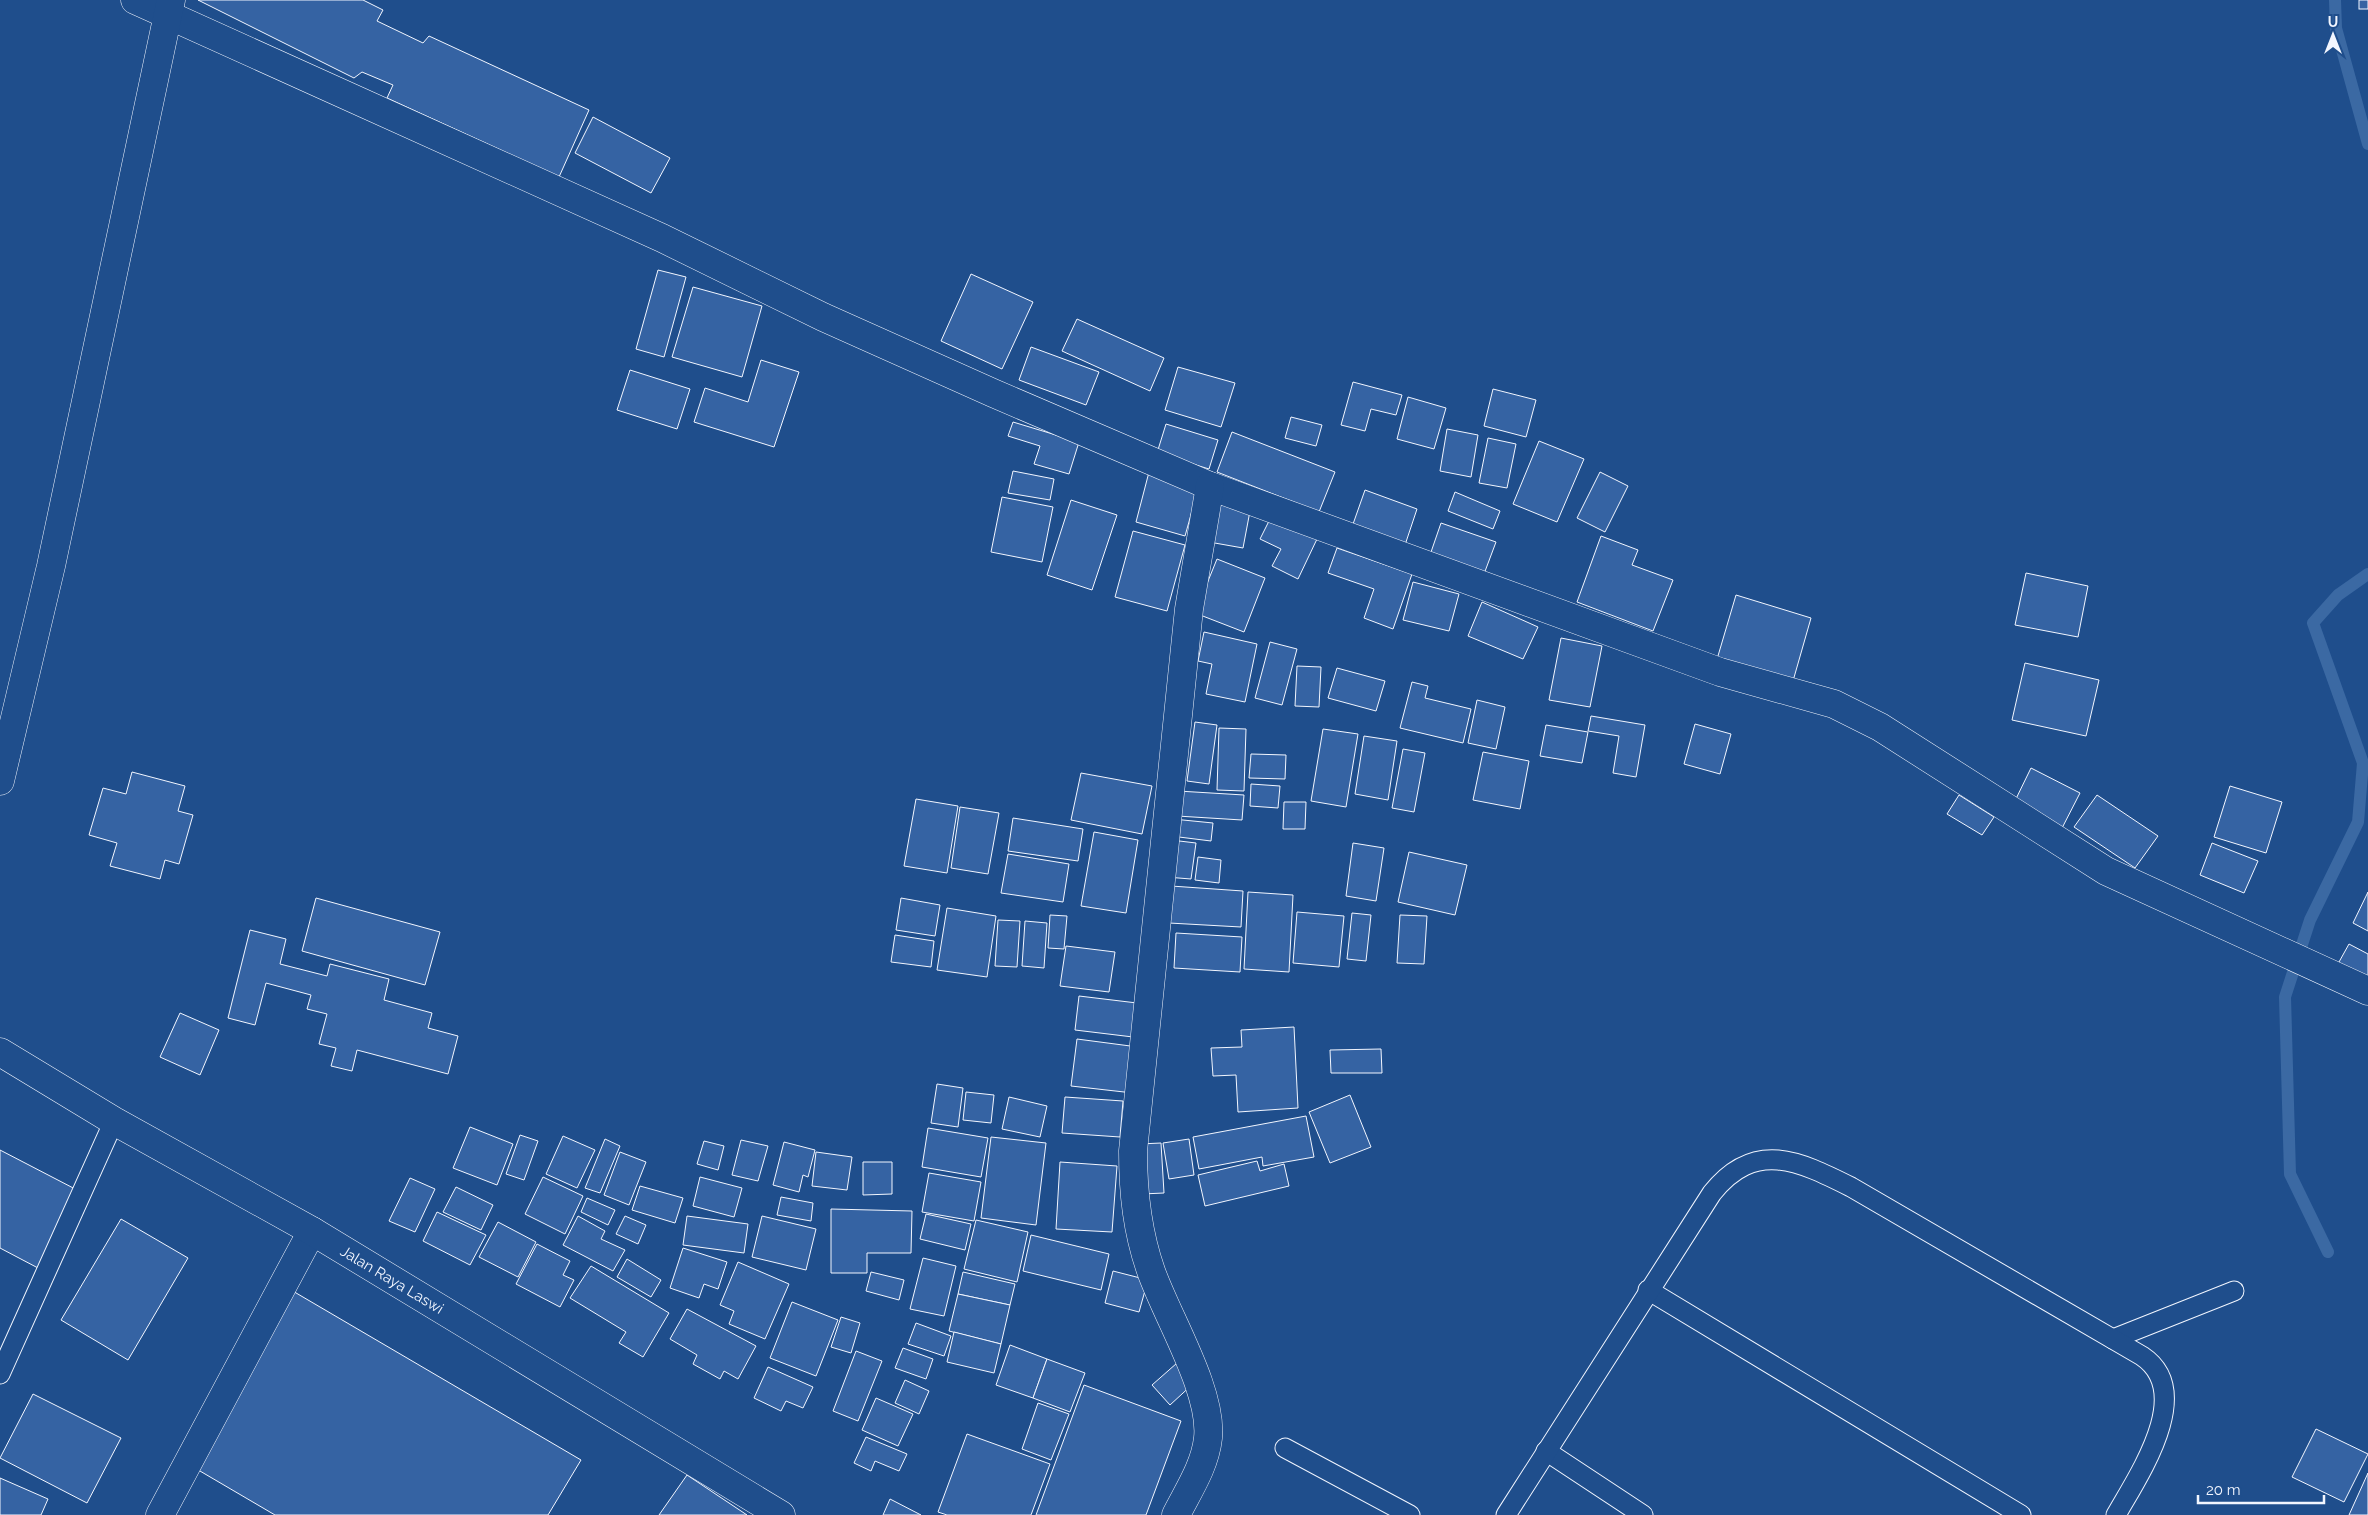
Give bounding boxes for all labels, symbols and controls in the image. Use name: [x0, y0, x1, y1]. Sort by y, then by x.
north arrow: [2308, 10, 2358, 60]
text: U: [2328, 14, 2338, 30]
street label: Jalan Raya Laswi: [337, 1242, 447, 1318]
scale bar: [2198, 1472, 2324, 1504]
text: 20 m: [2206, 1481, 2241, 1499]

